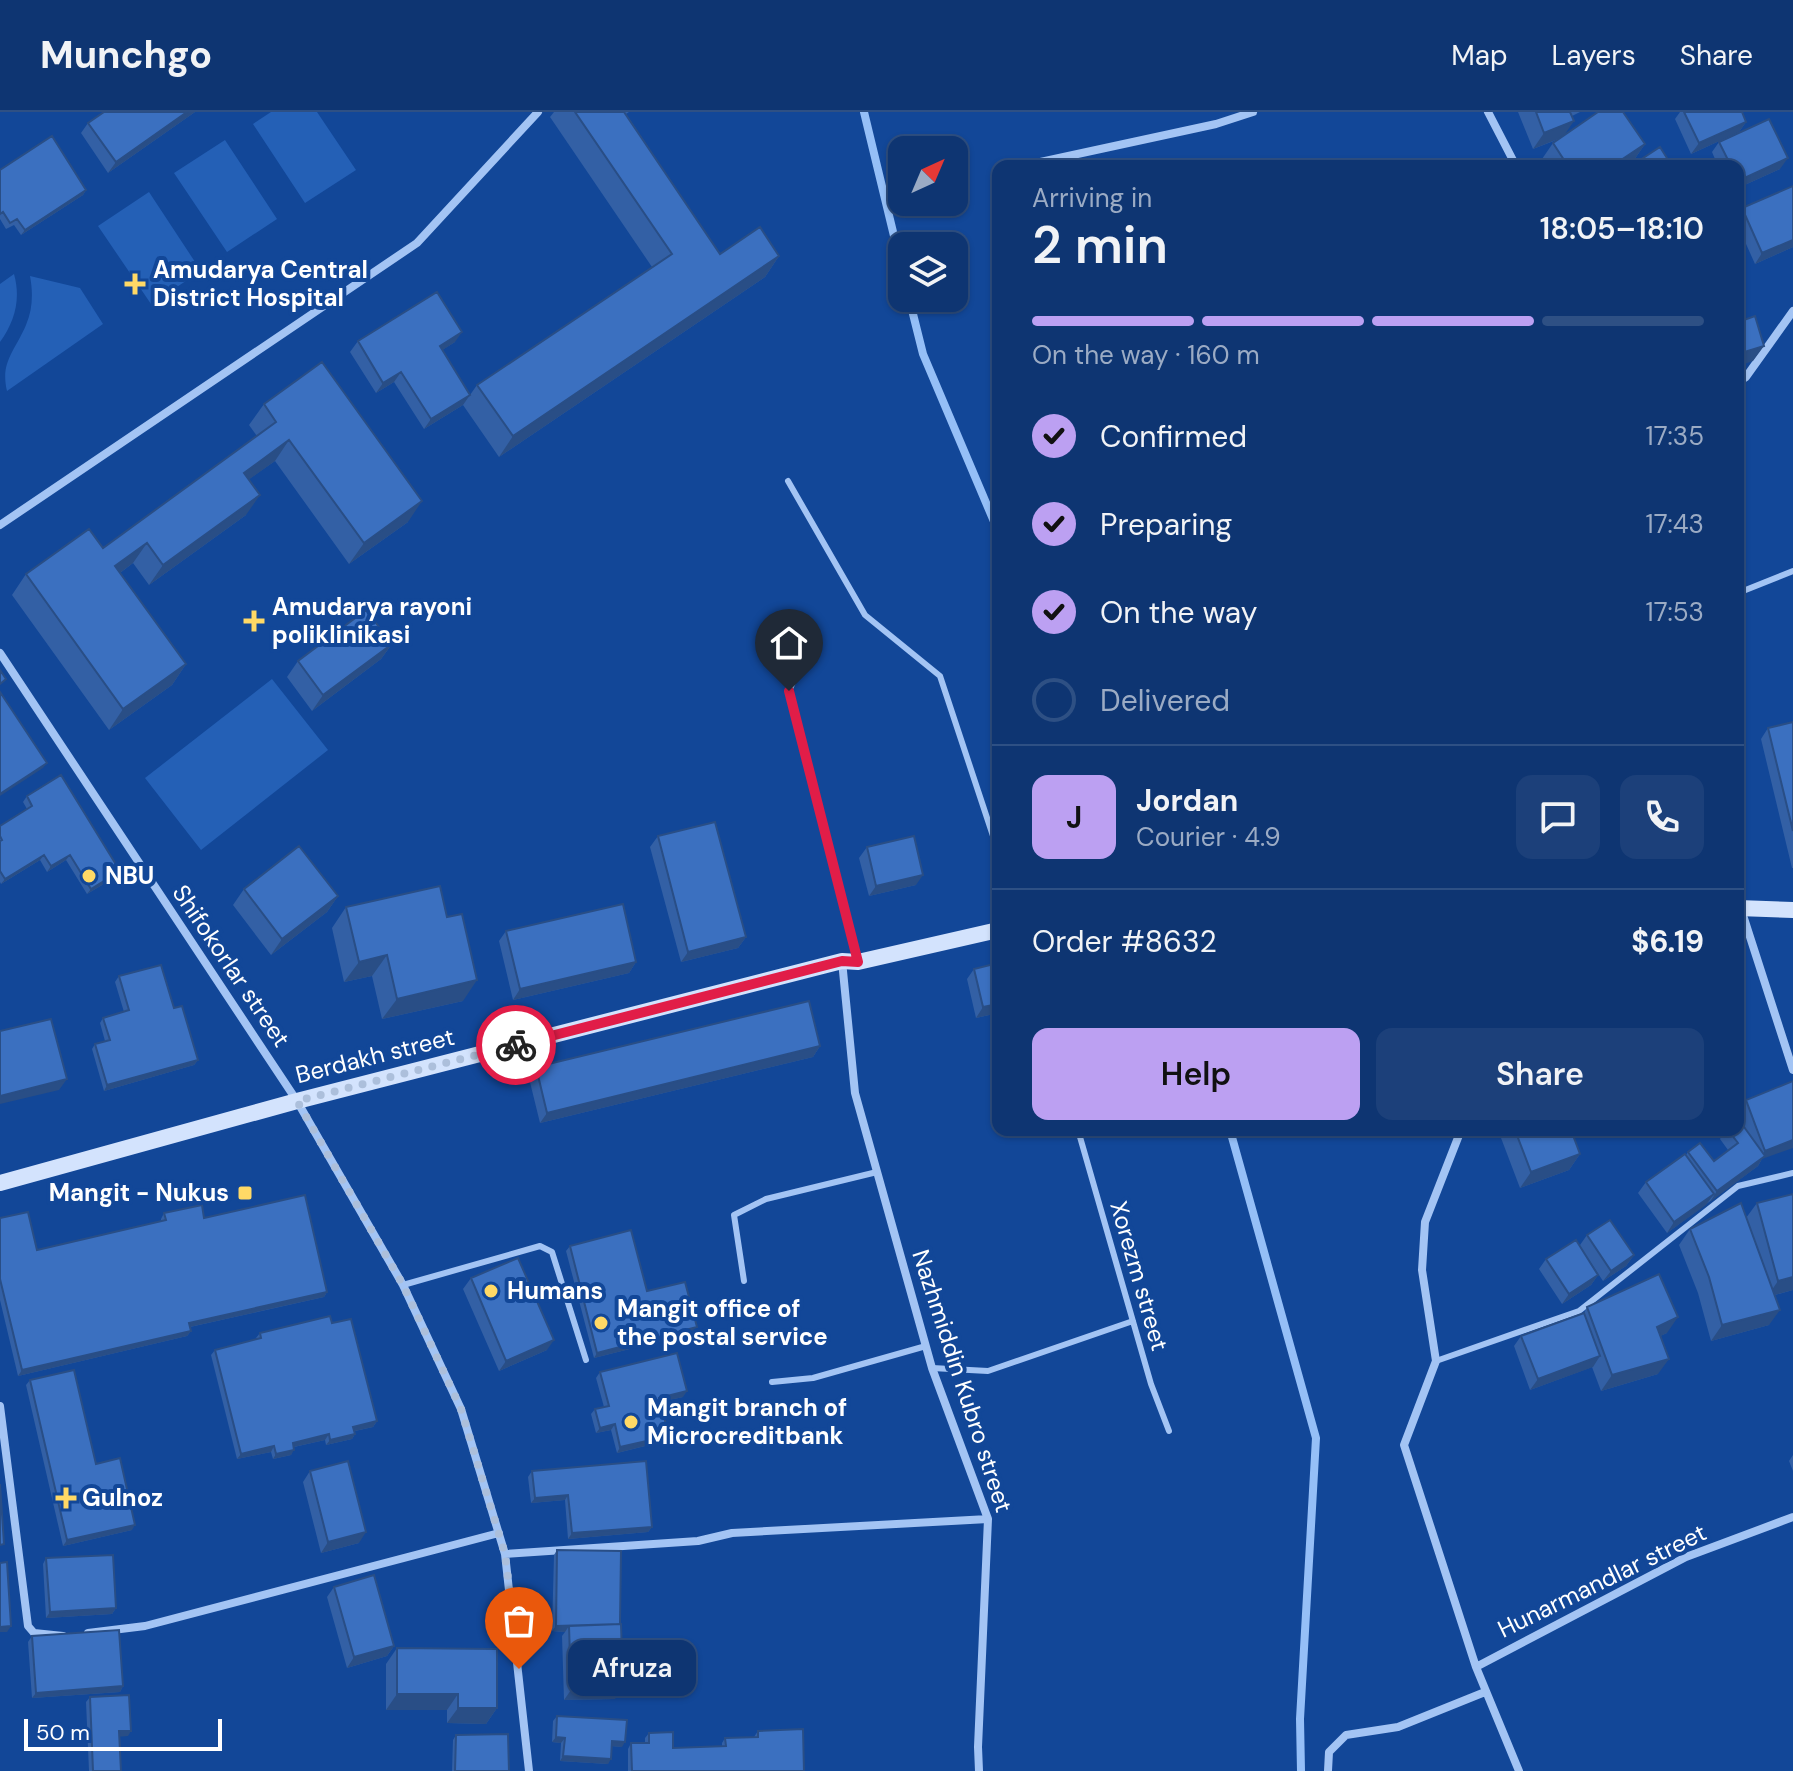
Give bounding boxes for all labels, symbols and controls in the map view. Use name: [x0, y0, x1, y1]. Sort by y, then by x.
text: Munchgo: [40, 30, 212, 80]
text: Map: [1451, 37, 1508, 74]
text: Layers: [1552, 37, 1636, 74]
text: Share: [1680, 37, 1753, 74]
north arrow: [888, 136, 968, 216]
map controls: [888, 136, 968, 312]
text: Arriving in: [1032, 181, 1152, 215]
text: 18:05–18:10: [1540, 209, 1704, 248]
text: 2 min: [1032, 211, 1168, 279]
button: layers: [888, 232, 968, 312]
place label: Amudarya Central District Hospital: [153, 254, 368, 313]
marker: Amudarya Central District Hospital: [124, 273, 146, 295]
text: On the way · 160 m: [1032, 338, 1260, 372]
icon: check: [1032, 414, 1076, 458]
text: Confirmed: [1100, 417, 1247, 456]
text: 17:35: [1646, 419, 1704, 453]
icon: check: [1032, 502, 1076, 546]
text: Preparing: [1100, 505, 1232, 544]
text: 17:43: [1646, 507, 1704, 541]
icon: check: [1032, 590, 1076, 634]
place label: Amudarya rayoni poliklinikasi: [272, 591, 472, 650]
text: On the way: [1100, 593, 1257, 632]
text: 17:53: [1646, 595, 1704, 629]
pin: [755, 609, 823, 691]
marker: Amudarya rayoni poliklinikasi: [243, 610, 265, 632]
icon: home: [767, 621, 811, 665]
text: Delivered: [1100, 681, 1230, 720]
button: chat: [1516, 775, 1600, 859]
button: phone: [1620, 775, 1704, 859]
text: Jordan: [1136, 781, 1238, 820]
text: J: [1066, 798, 1082, 837]
text: Courier · 4.9: [1136, 820, 1281, 854]
place label: NBU: [105, 860, 154, 891]
marker: NBU: [80, 867, 98, 885]
street label: Shifokorlar street: [166, 879, 297, 1053]
text: Order #8632: [1032, 922, 1217, 961]
text: $6.19: [1631, 922, 1704, 961]
courier: [476, 1005, 556, 1085]
street label: Berdakh street: [292, 1021, 457, 1090]
icon: bike: [494, 1023, 538, 1067]
button: Help: [1032, 1028, 1360, 1120]
button: Share: [1376, 1028, 1704, 1120]
place label: Mangit - Nukus: [49, 1177, 229, 1208]
marker: Mangit - Nukus: [236, 1184, 254, 1202]
street label: Xorezm street: [1103, 1197, 1176, 1354]
street label: Nazhmiddin Kubro street: [905, 1245, 1020, 1516]
place label: Humans: [507, 1275, 603, 1306]
marker: Humans: [482, 1282, 500, 1300]
place label: Mangit office of the postal service: [617, 1293, 828, 1352]
marker: Mangit office of the postal service: [592, 1314, 610, 1332]
place label: Mangit branch of Microcreditbank: [647, 1392, 847, 1451]
marker: Mangit branch of Microcreditbank: [622, 1413, 640, 1431]
place label: Gulnoz: [82, 1482, 163, 1513]
marker: Gulnoz: [57, 1489, 75, 1507]
street label: Hunarmandlar street: [1492, 1517, 1711, 1645]
pin: [485, 1587, 553, 1669]
icon: bag: [497, 1599, 541, 1643]
callout: Afruza: [567, 1641, 695, 1697]
text: Afruza: [592, 1651, 672, 1685]
scale bar: [24, 1715, 222, 1751]
text: 50 m: [36, 1718, 90, 1747]

